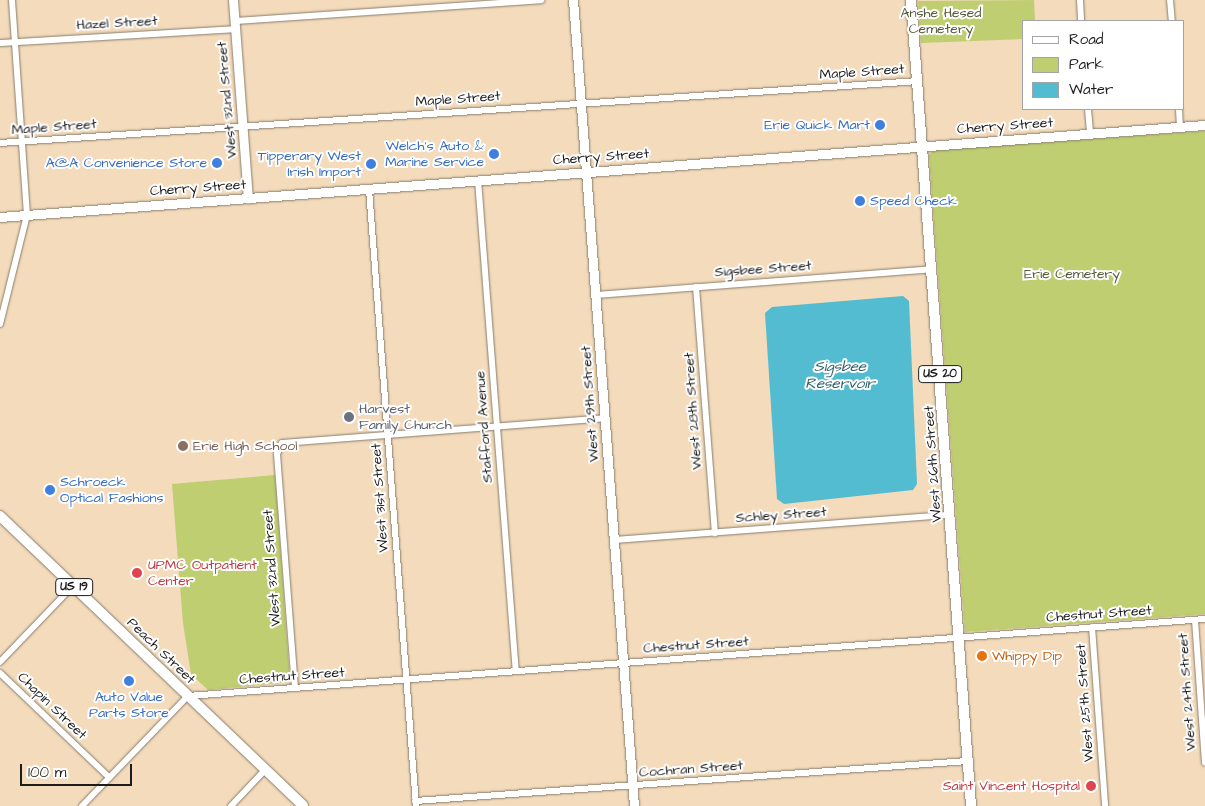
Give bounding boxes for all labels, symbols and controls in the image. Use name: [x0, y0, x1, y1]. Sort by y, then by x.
park label: Anshe Hesed Cemetery: [901, 5, 981, 38]
street label: Hazel Street: [76, 12, 158, 34]
legend: [1022, 20, 1185, 110]
text: Road: [1069, 29, 1103, 50]
street label: West 32nd Street: [214, 41, 240, 159]
text: Park: [1069, 54, 1104, 75]
street label: Maple Street: [819, 61, 905, 83]
text: Water: [1069, 79, 1113, 100]
street label: Maple Street: [415, 88, 501, 110]
street label: Cherry Street: [956, 114, 1054, 138]
street label: Maple Street: [11, 116, 97, 138]
place label: Erie Quick Mart: [764, 117, 870, 133]
marker: Erie Quick Mart: [874, 119, 886, 131]
place label: Welch's Auto & Marine Service: [385, 138, 484, 170]
street label: Cherry Street: [552, 145, 650, 169]
place label: Tipperary West Irish Import: [258, 148, 361, 180]
marker: Welch's Auto & Marine Service: [488, 148, 500, 160]
place label: A@A Convenience Store: [46, 155, 207, 171]
marker: A@A Convenience Store: [211, 157, 223, 169]
marker: Tipperary West Irish Import: [365, 158, 377, 170]
street label: Cherry Street: [149, 176, 247, 200]
place label: Speed Check: [870, 193, 957, 209]
marker: Speed Check: [854, 195, 866, 207]
street label: Sigsbee Street: [714, 257, 812, 281]
park label: Erie Cemetery: [1024, 266, 1120, 282]
street label: West 29th Street: [578, 345, 602, 463]
street label: West 28th Street: [681, 352, 705, 470]
water label: Sigsbee Reservoir: [805, 357, 875, 392]
road number: US 20: [918, 364, 962, 384]
street label: Stafford Avenue: [472, 370, 496, 484]
place label: Harvest Family Church: [359, 401, 452, 434]
street label: West 26th Street: [921, 405, 945, 523]
marker: Harvest Family Church: [343, 411, 355, 423]
place label: Erie High School: [193, 438, 297, 454]
marker: Erie High School: [177, 440, 189, 452]
street label: West 31st Street: [368, 443, 392, 553]
place label: Schroeck Optical Fashions: [60, 474, 164, 507]
marker: Schroeck Optical Fashions: [44, 484, 56, 496]
street label: Schley Street: [735, 503, 827, 527]
street label: West 32nd Street: [260, 509, 284, 627]
place label: UPMC Outpatient Center: [148, 557, 257, 590]
marker: UPMC Outpatient Center: [130, 566, 144, 580]
road number: US 19: [54, 578, 94, 596]
street label: Chestnut Street: [1046, 602, 1152, 626]
street label: Peach Street: [123, 614, 199, 688]
street label: Chestnut Street: [643, 633, 749, 657]
street label: West 24th Street: [1175, 633, 1199, 751]
street label: West 25th Street: [1072, 643, 1098, 763]
place label: Whippy Dip: [992, 648, 1062, 664]
marker: Whippy Dip: [976, 650, 988, 662]
street label: Chestnut Street: [239, 664, 345, 688]
street label: Chapin Street: [14, 669, 90, 743]
marker: Auto Value Parts Store: [123, 675, 135, 687]
place label: Auto Value Parts Store: [89, 689, 169, 722]
scale bar: [22, 754, 135, 786]
street label: Cochran Street: [638, 757, 744, 781]
text: 100 m: [28, 762, 67, 783]
place label: Saint Vincent Hospital: [943, 778, 1080, 794]
marker: Saint Vincent Hospital: [1084, 779, 1098, 793]

